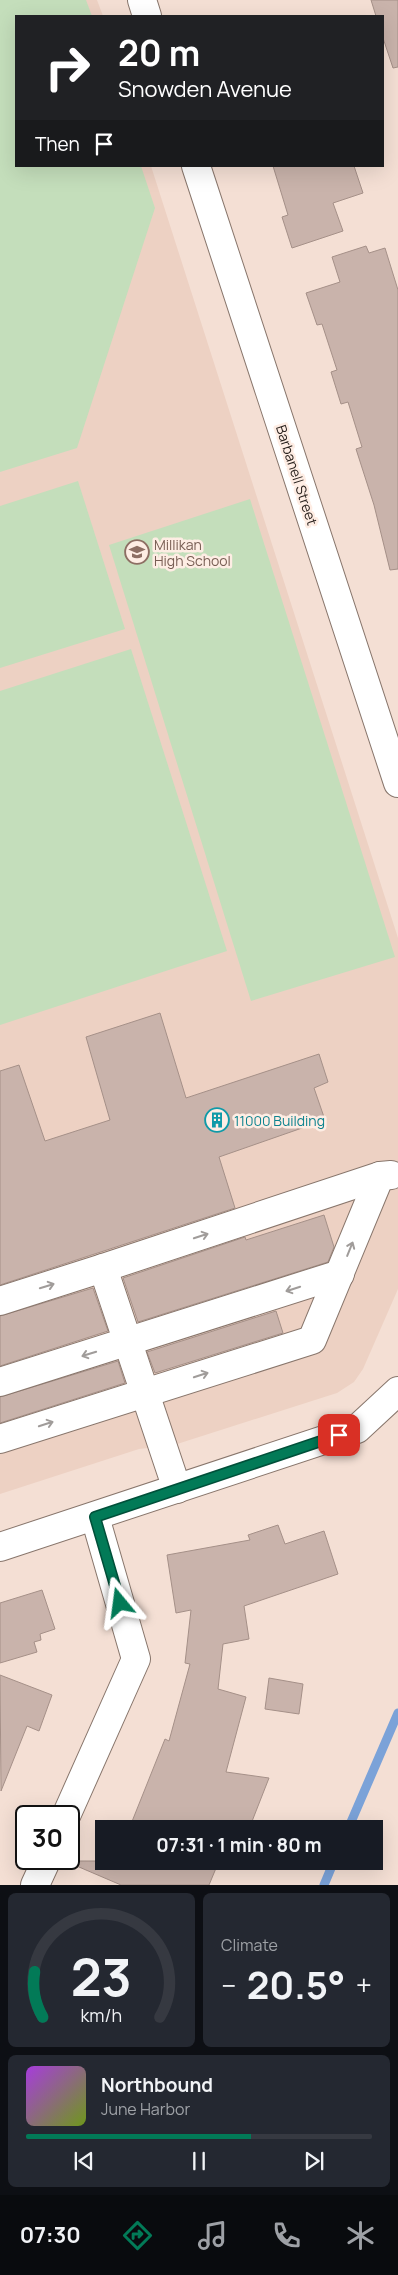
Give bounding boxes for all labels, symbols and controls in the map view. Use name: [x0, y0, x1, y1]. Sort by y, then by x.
text: 20 m: [118, 29, 200, 77]
icon: right: [35, 35, 100, 100]
text: Snowden Avenue: [118, 74, 292, 104]
icon: arrive: [90, 130, 118, 158]
text: Then: [35, 131, 80, 157]
street label: Barbanell Street: [272, 422, 322, 528]
place label: Millikan High School: [154, 535, 231, 570]
school or university icon: Millikan High School: [124, 539, 150, 565]
building icon: 11000 Building: [204, 1107, 230, 1133]
place label: 11000 Building: [234, 1111, 325, 1130]
one-way arrow: [193, 1231, 208, 1240]
one-way arrow: [346, 1242, 356, 1257]
one-way arrow: [38, 1281, 54, 1290]
one-way arrow: [286, 1284, 302, 1294]
one-way arrow: [81, 1349, 97, 1359]
one-way arrow: [193, 1369, 209, 1379]
pin: [318, 1414, 360, 1456]
one-way arrow: [38, 1419, 54, 1429]
icon: arrive: [325, 1421, 353, 1449]
position arrow: [93, 1576, 145, 1628]
speed limit sign: 30: [15, 1805, 80, 1870]
text: 07:31 · 1 min · 80 m: [156, 1832, 322, 1858]
text: Climate: [221, 1934, 278, 1956]
text: 23: [71, 1941, 132, 2012]
text: 20.5°: [247, 1958, 345, 2010]
text: −: [221, 1966, 236, 2004]
text: +: [356, 1966, 372, 2004]
text: km/h: [81, 2003, 122, 2027]
text: Northbound: [101, 2072, 213, 2098]
text: June Harbor: [101, 2098, 190, 2120]
icon: previous: [70, 2147, 98, 2175]
icon: pause: [185, 2147, 213, 2175]
icon: next: [300, 2147, 328, 2175]
icon: directions: [120, 2218, 155, 2253]
icon: music: [195, 2218, 230, 2253]
icon: phone: [269, 2218, 304, 2253]
icon: climate: [343, 2218, 378, 2253]
text: 07:30: [20, 2220, 81, 2250]

